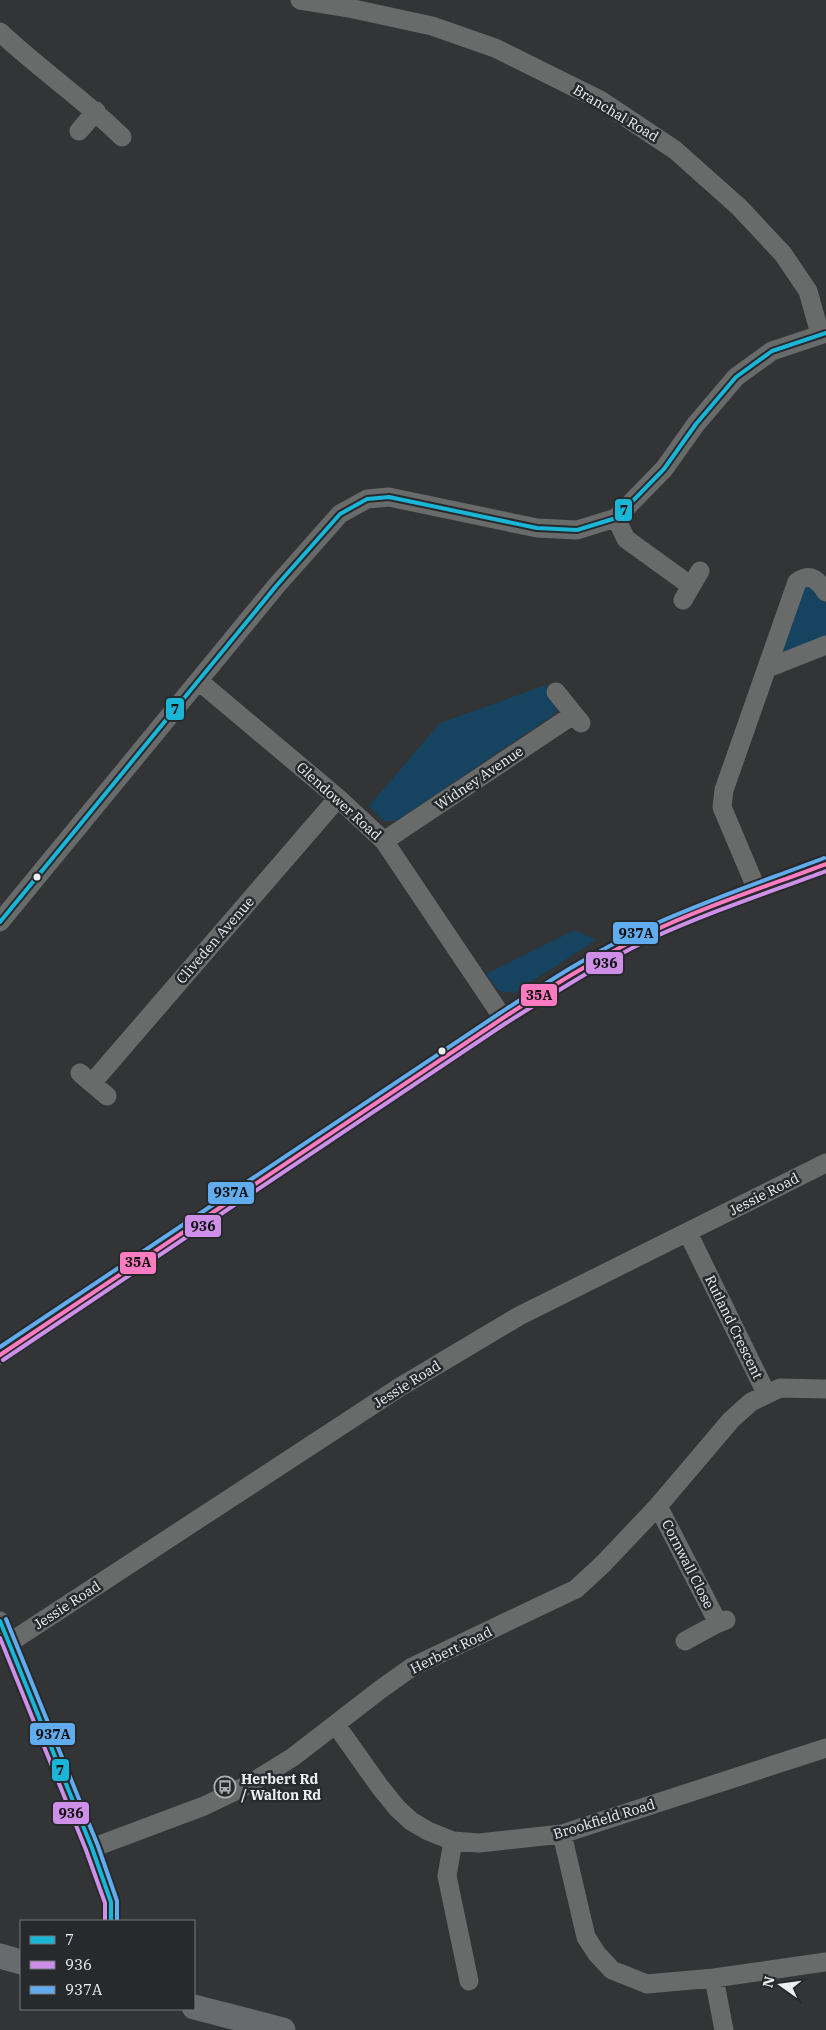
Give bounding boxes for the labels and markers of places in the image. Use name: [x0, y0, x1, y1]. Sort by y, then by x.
unlabelled marker: [32, 872, 42, 882]
unlabelled marker: [437, 1046, 447, 1056]
place label: Herbert Rd / Walton Rd: [241, 1770, 321, 1804]
bus stop icon: Herbert Rd / Walton Rd: [213, 1775, 237, 1799]

